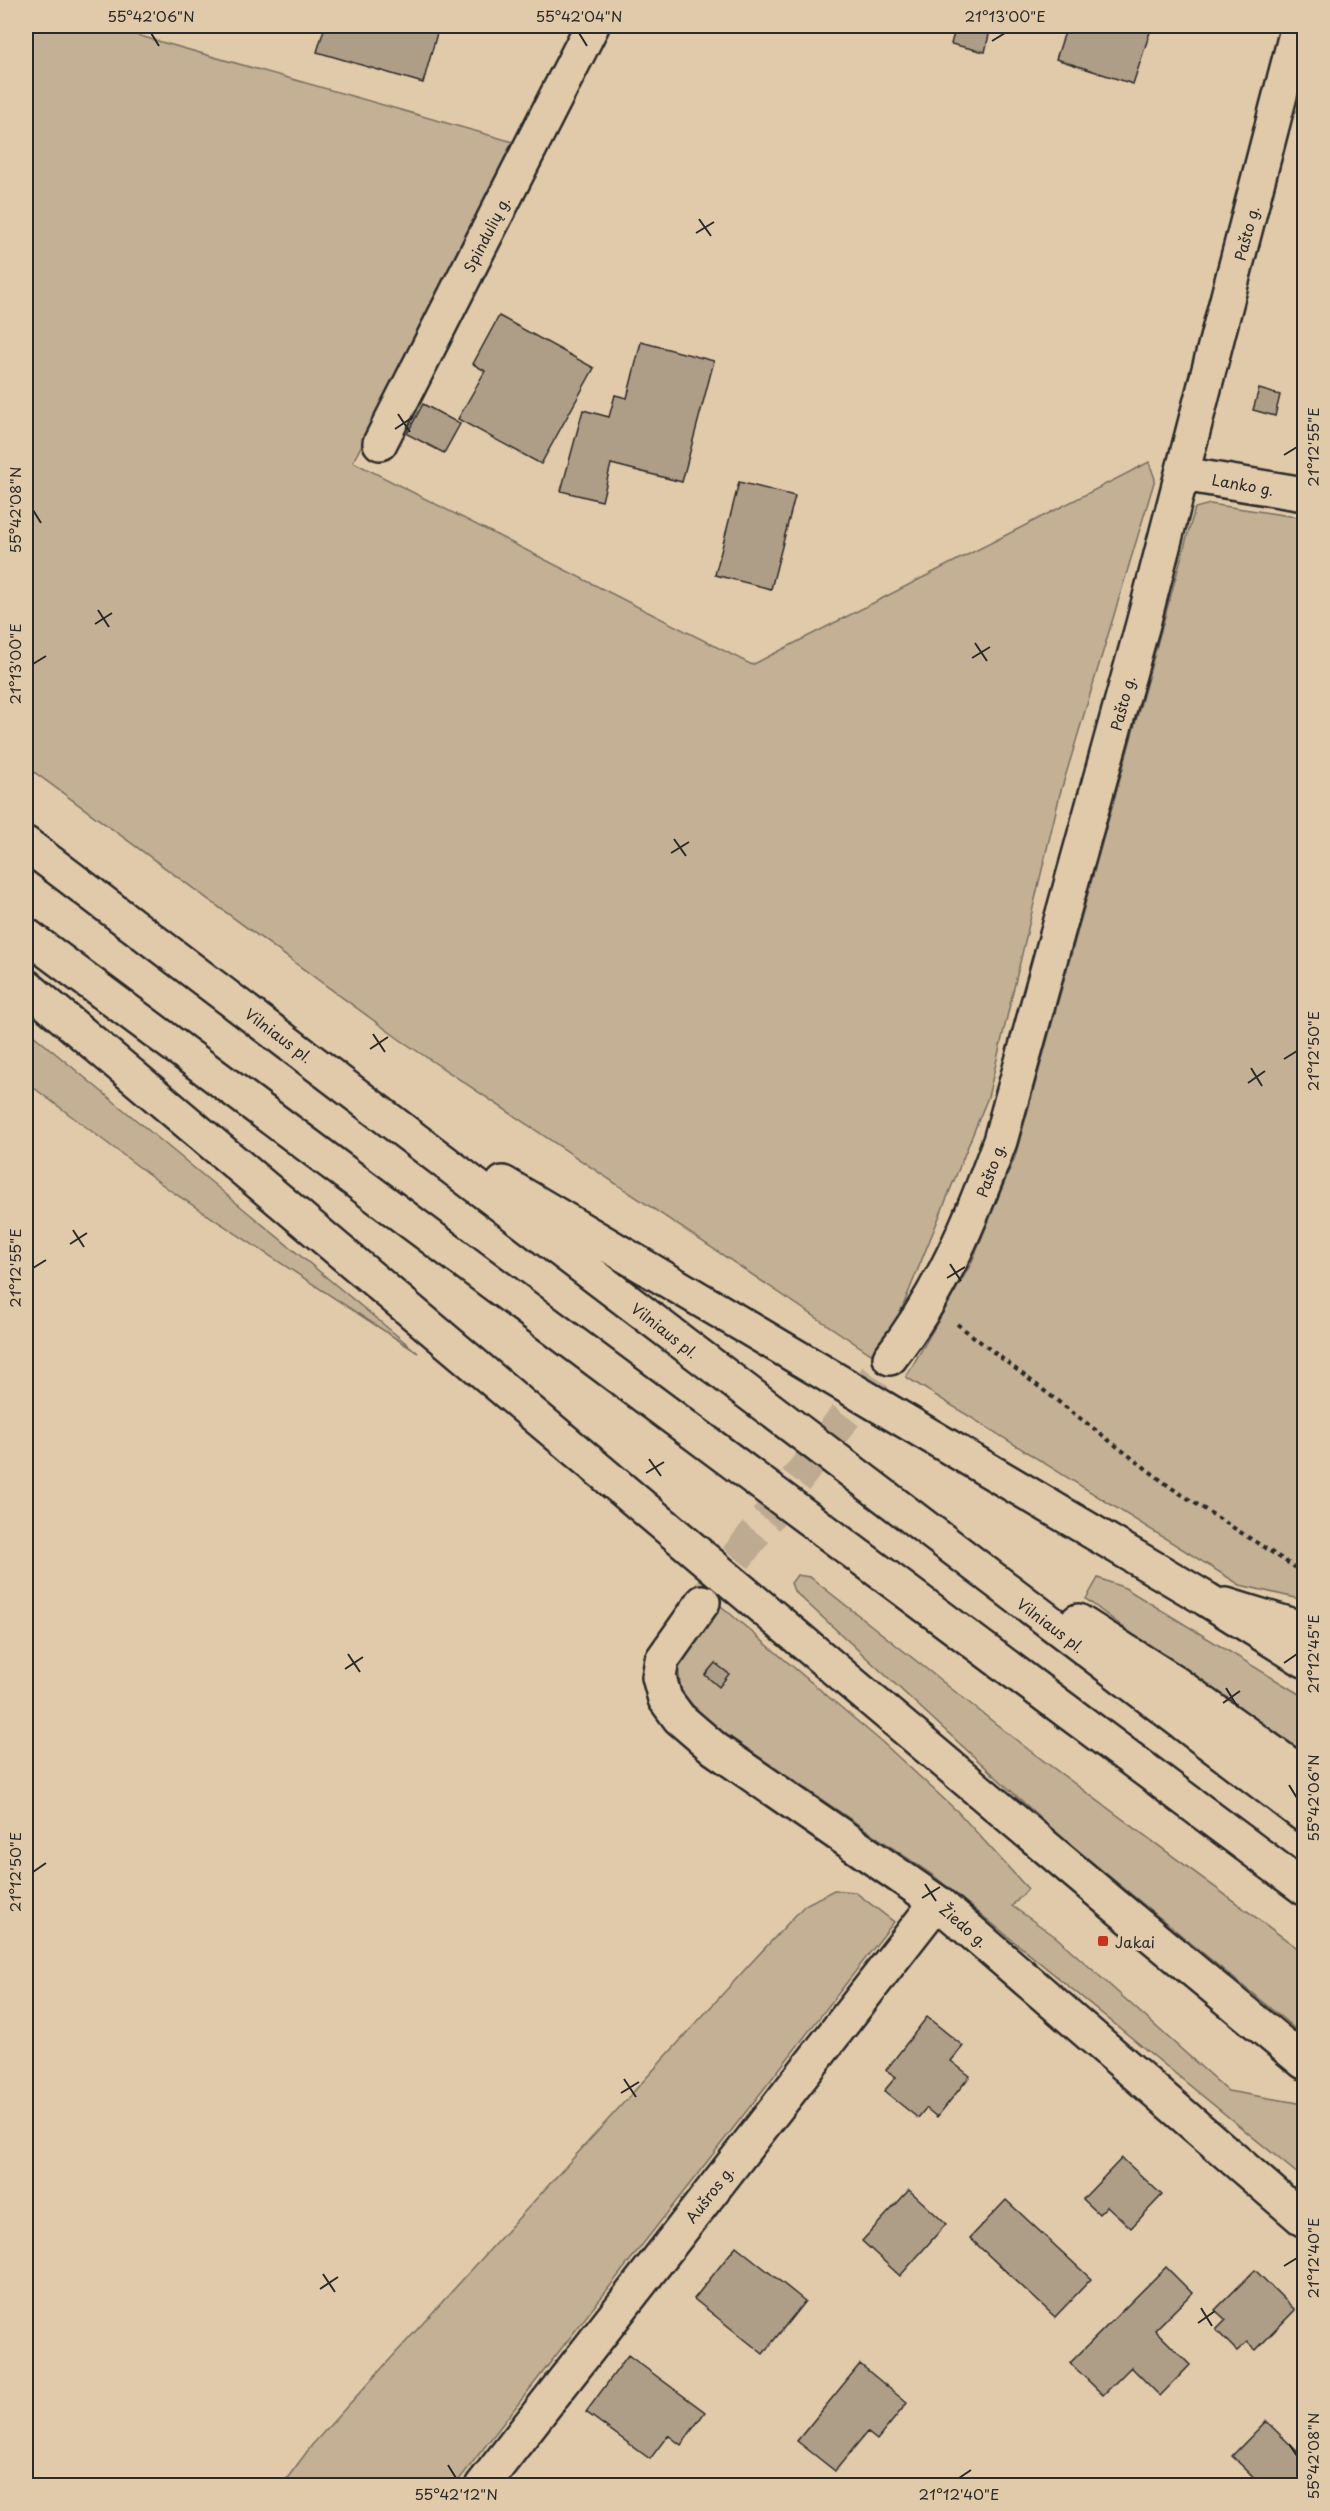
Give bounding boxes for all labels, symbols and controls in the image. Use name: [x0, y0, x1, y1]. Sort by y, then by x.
text: 55°42'06"N: [107, 4, 195, 27]
text: 55°42'04"N: [536, 4, 623, 27]
text: 21°13'00"E: [964, 4, 1046, 27]
street label: Spindulių g.: [457, 192, 515, 276]
street label: Pašto g.: [1228, 203, 1264, 263]
text: 21°12'55"E: [1301, 407, 1324, 487]
text: 55°42'08"N: [3, 467, 26, 553]
street label: Lanko g.: [1210, 467, 1276, 501]
text: 21°13'00"E: [3, 623, 26, 705]
street label: Pašto g.: [1104, 673, 1140, 733]
street label: Vilniaus pl.: [240, 1002, 318, 1068]
text: 21°12'50"E: [1301, 1011, 1324, 1091]
street label: Pašto g.: [970, 1140, 1010, 1200]
text: 21°12'55"E: [3, 1228, 26, 1308]
street label: Vilniaus pl.: [627, 1297, 703, 1363]
street label: Vilniaus pl.: [1012, 1592, 1090, 1658]
text: 21°12'45"E: [1301, 1614, 1324, 1694]
text: 55°42'06"N: [1301, 1754, 1324, 1842]
text: 21°12'50"E: [3, 1832, 26, 1912]
street label: Žiedo g.: [935, 1898, 993, 1952]
place label: Jakai: [1115, 1930, 1155, 1953]
marker: Jakai: [1096, 1934, 1110, 1948]
street label: Aušros g.: [679, 2160, 739, 2228]
text: 21°12'40"E: [1301, 2218, 1324, 2298]
text: 55°42'08"N: [1301, 2413, 1324, 2499]
text: 55°42'12"N: [414, 2482, 498, 2505]
text: 21°12'40"E: [919, 2482, 999, 2505]

